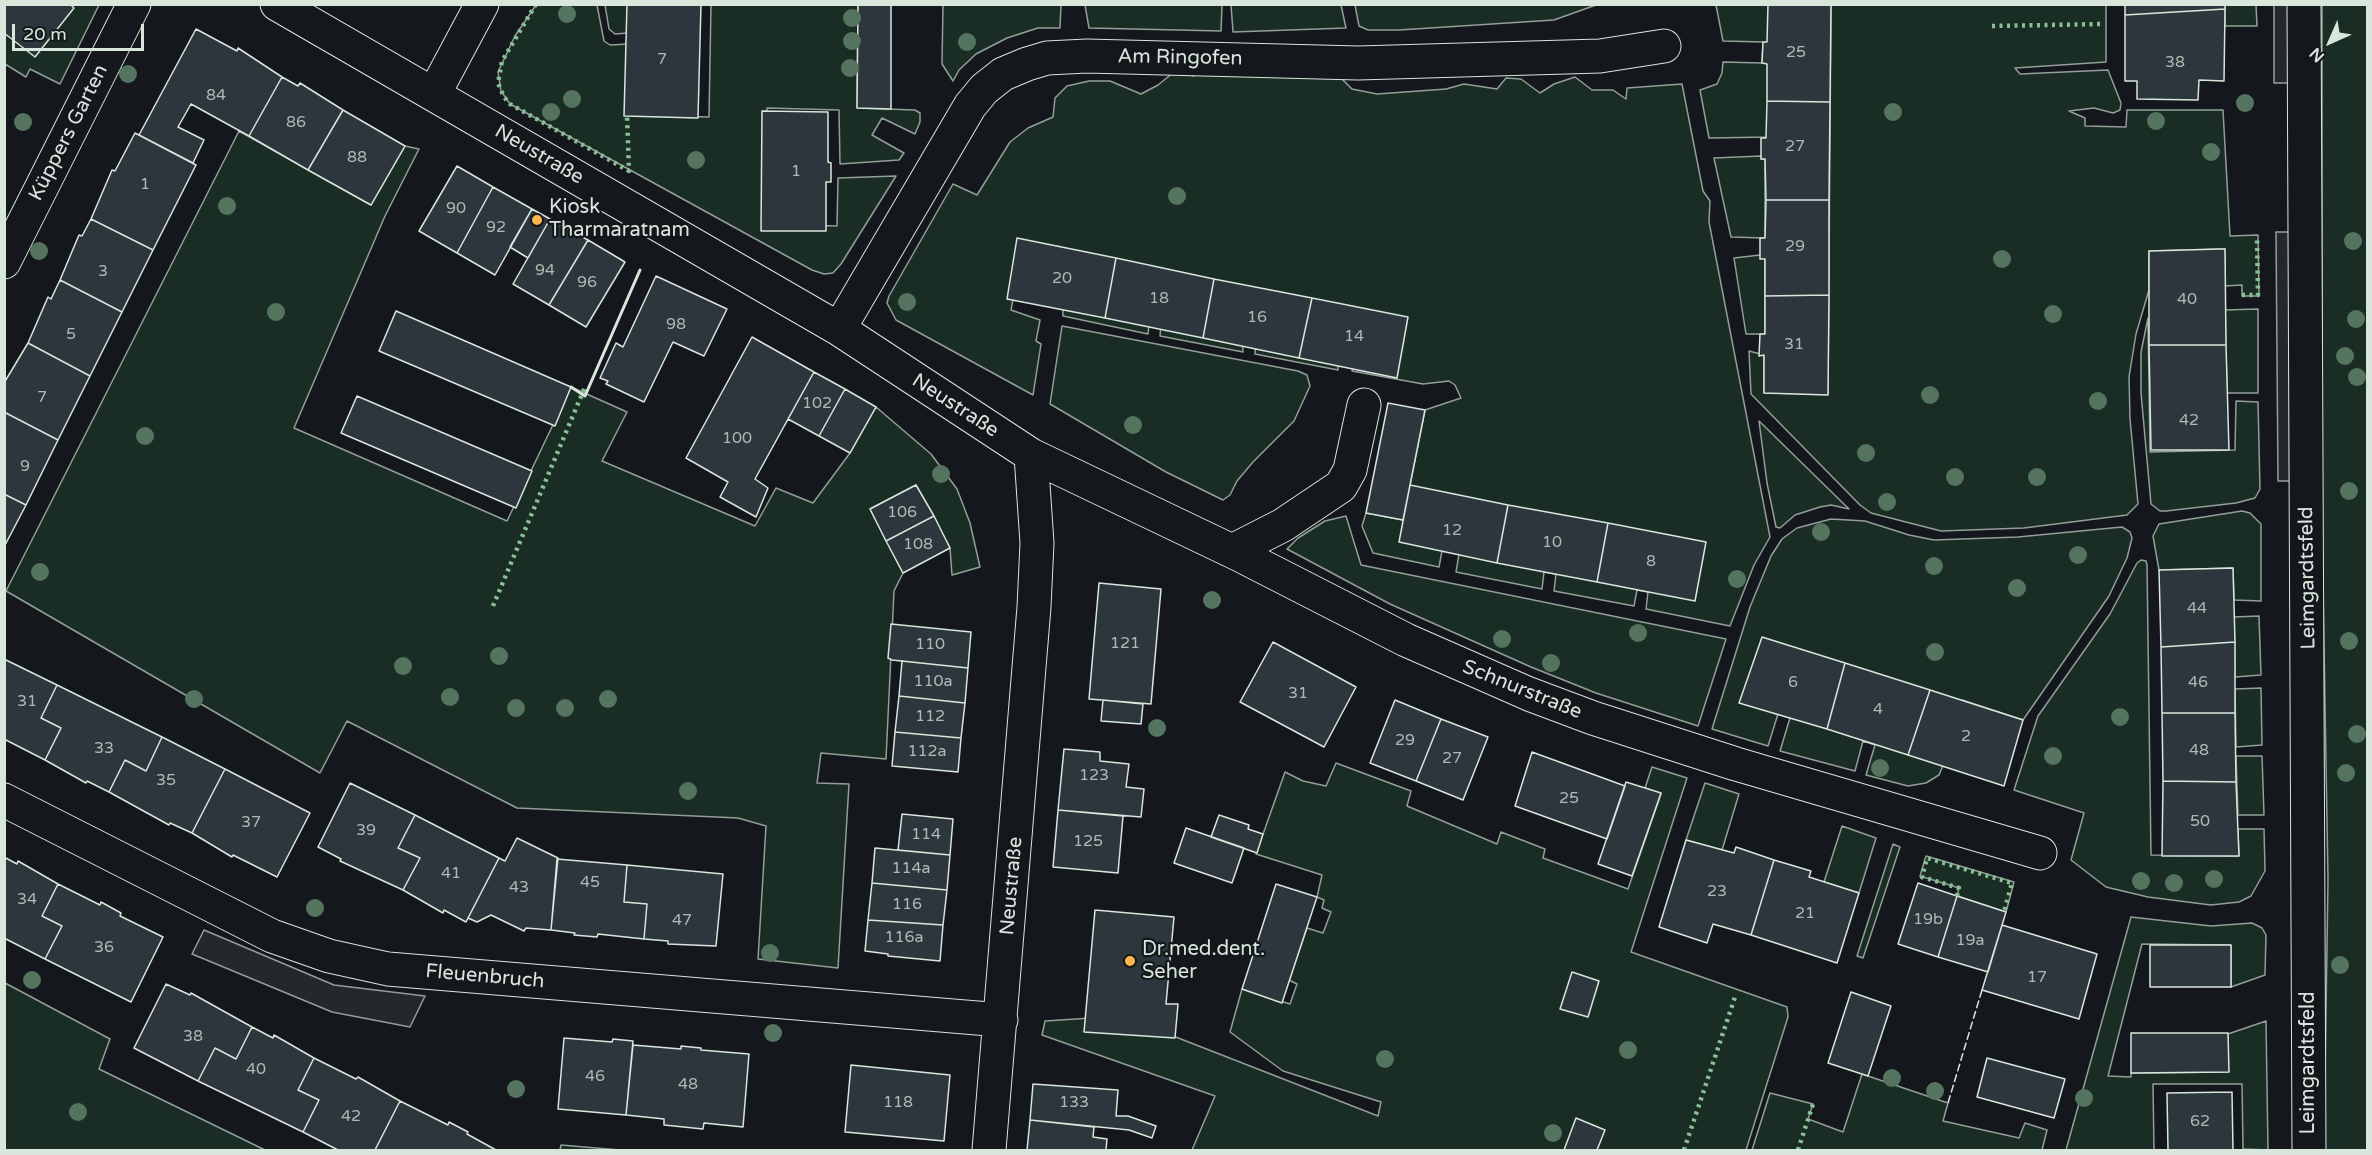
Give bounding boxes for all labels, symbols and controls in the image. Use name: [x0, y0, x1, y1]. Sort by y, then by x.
scale bar: [15, 12, 147, 50]
north arrow: [2300, 12, 2360, 72]
text: 20 m: [23, 23, 67, 45]
house number: 25: [1786, 43, 1806, 63]
text: N: [2306, 43, 2329, 66]
street label: Am Ringofen: [1117, 45, 1243, 71]
house number: 7: [657, 50, 667, 70]
house number: 38: [2165, 53, 2185, 73]
street label: Küppers Garten: [24, 61, 114, 205]
house number: 84: [206, 86, 226, 106]
house number: 86: [286, 113, 306, 133]
street label: Neustraße: [490, 120, 588, 190]
house number: 27: [1785, 137, 1805, 157]
house number: 88: [347, 148, 367, 168]
house number: 1: [791, 162, 801, 182]
house number: 1: [140, 175, 150, 195]
place label: Kiosk Tharmaratnam: [549, 196, 690, 243]
house number: 90: [446, 199, 466, 219]
marker: Kiosk Tharmaratnam: [530, 213, 544, 227]
house number: 92: [486, 218, 506, 238]
house number: 29: [1785, 237, 1805, 257]
house number: 94: [535, 261, 555, 281]
house number: 3: [98, 262, 108, 282]
house number: 20: [1052, 269, 1072, 289]
house number: 96: [577, 273, 597, 293]
house number: 18: [1149, 289, 1169, 309]
house number: 40: [2177, 290, 2197, 310]
house number: 16: [1247, 308, 1267, 328]
house number: 98: [666, 315, 686, 335]
house number: 5: [66, 325, 76, 345]
house number: 14: [1344, 327, 1364, 347]
house number: 31: [1784, 335, 1804, 355]
street label: Neustraße: [907, 369, 1003, 443]
house number: 7: [37, 388, 47, 408]
house number: 102: [802, 394, 832, 414]
house number: 42: [2179, 411, 2199, 431]
house number: 100: [722, 429, 752, 449]
house number: 9: [20, 457, 30, 477]
house number: 106: [887, 503, 917, 523]
street label: Leimgardtsfeld: [2295, 506, 2321, 650]
house number: 12: [1442, 521, 1462, 541]
house number: 10: [1542, 533, 1562, 553]
house number: 108: [903, 535, 933, 555]
house number: 8: [1646, 552, 1656, 572]
house number: 44: [2187, 599, 2207, 619]
house number: 121: [1110, 634, 1140, 654]
house number: 110: [915, 635, 945, 655]
street label: Schnurstraße: [1459, 655, 1585, 725]
house number: 110a: [913, 672, 953, 692]
house number: 6: [1788, 673, 1798, 693]
house number: 46: [2188, 673, 2208, 693]
house number: 31: [1288, 684, 1308, 704]
house number: 31: [17, 692, 37, 712]
house number: 4: [1873, 700, 1883, 720]
house number: 112: [915, 707, 945, 727]
house number: 2: [1961, 727, 1971, 747]
house number: 29: [1395, 731, 1415, 751]
house number: 33: [94, 739, 114, 759]
house number: 48: [2189, 741, 2209, 761]
house number: 112a: [907, 742, 947, 762]
house number: 27: [1442, 749, 1462, 769]
house number: 123: [1079, 766, 1109, 786]
house number: 35: [156, 771, 176, 791]
house number: 25: [1559, 789, 1579, 809]
house number: 50: [2190, 812, 2210, 832]
house number: 37: [241, 813, 261, 833]
house number: 39: [356, 821, 376, 841]
house number: 114: [911, 825, 941, 845]
house number: 125: [1073, 832, 1103, 852]
street label: Neustraße: [996, 836, 1028, 936]
house number: 114a: [891, 859, 931, 879]
house number: 41: [441, 864, 461, 884]
house number: 45: [580, 873, 600, 893]
house number: 43: [509, 878, 529, 898]
house number: 23: [1707, 882, 1727, 902]
house number: 34: [17, 890, 37, 910]
house number: 116: [892, 895, 922, 915]
house number: 21: [1795, 904, 1815, 924]
house number: 19b: [1913, 910, 1943, 930]
house number: 47: [672, 911, 692, 931]
house number: 116a: [884, 928, 924, 948]
house number: 19a: [1955, 931, 1985, 951]
house number: 36: [94, 938, 114, 958]
place label: Dr.med.dent. Seher: [1142, 938, 1265, 985]
marker: Dr.med.dent. Seher: [1123, 954, 1137, 968]
street label: Fleuenbruch: [425, 960, 545, 994]
house number: 17: [2027, 968, 2047, 988]
street label: Leimgardtsfeld: [2297, 991, 2321, 1135]
house number: 38: [183, 1027, 203, 1047]
house number: 40: [246, 1060, 266, 1080]
house number: 46: [585, 1067, 605, 1087]
house number: 48: [678, 1075, 698, 1095]
house number: 118: [883, 1093, 913, 1113]
house number: 133: [1059, 1093, 1089, 1113]
house number: 42: [341, 1107, 361, 1127]
house number: 62: [2190, 1112, 2210, 1132]

